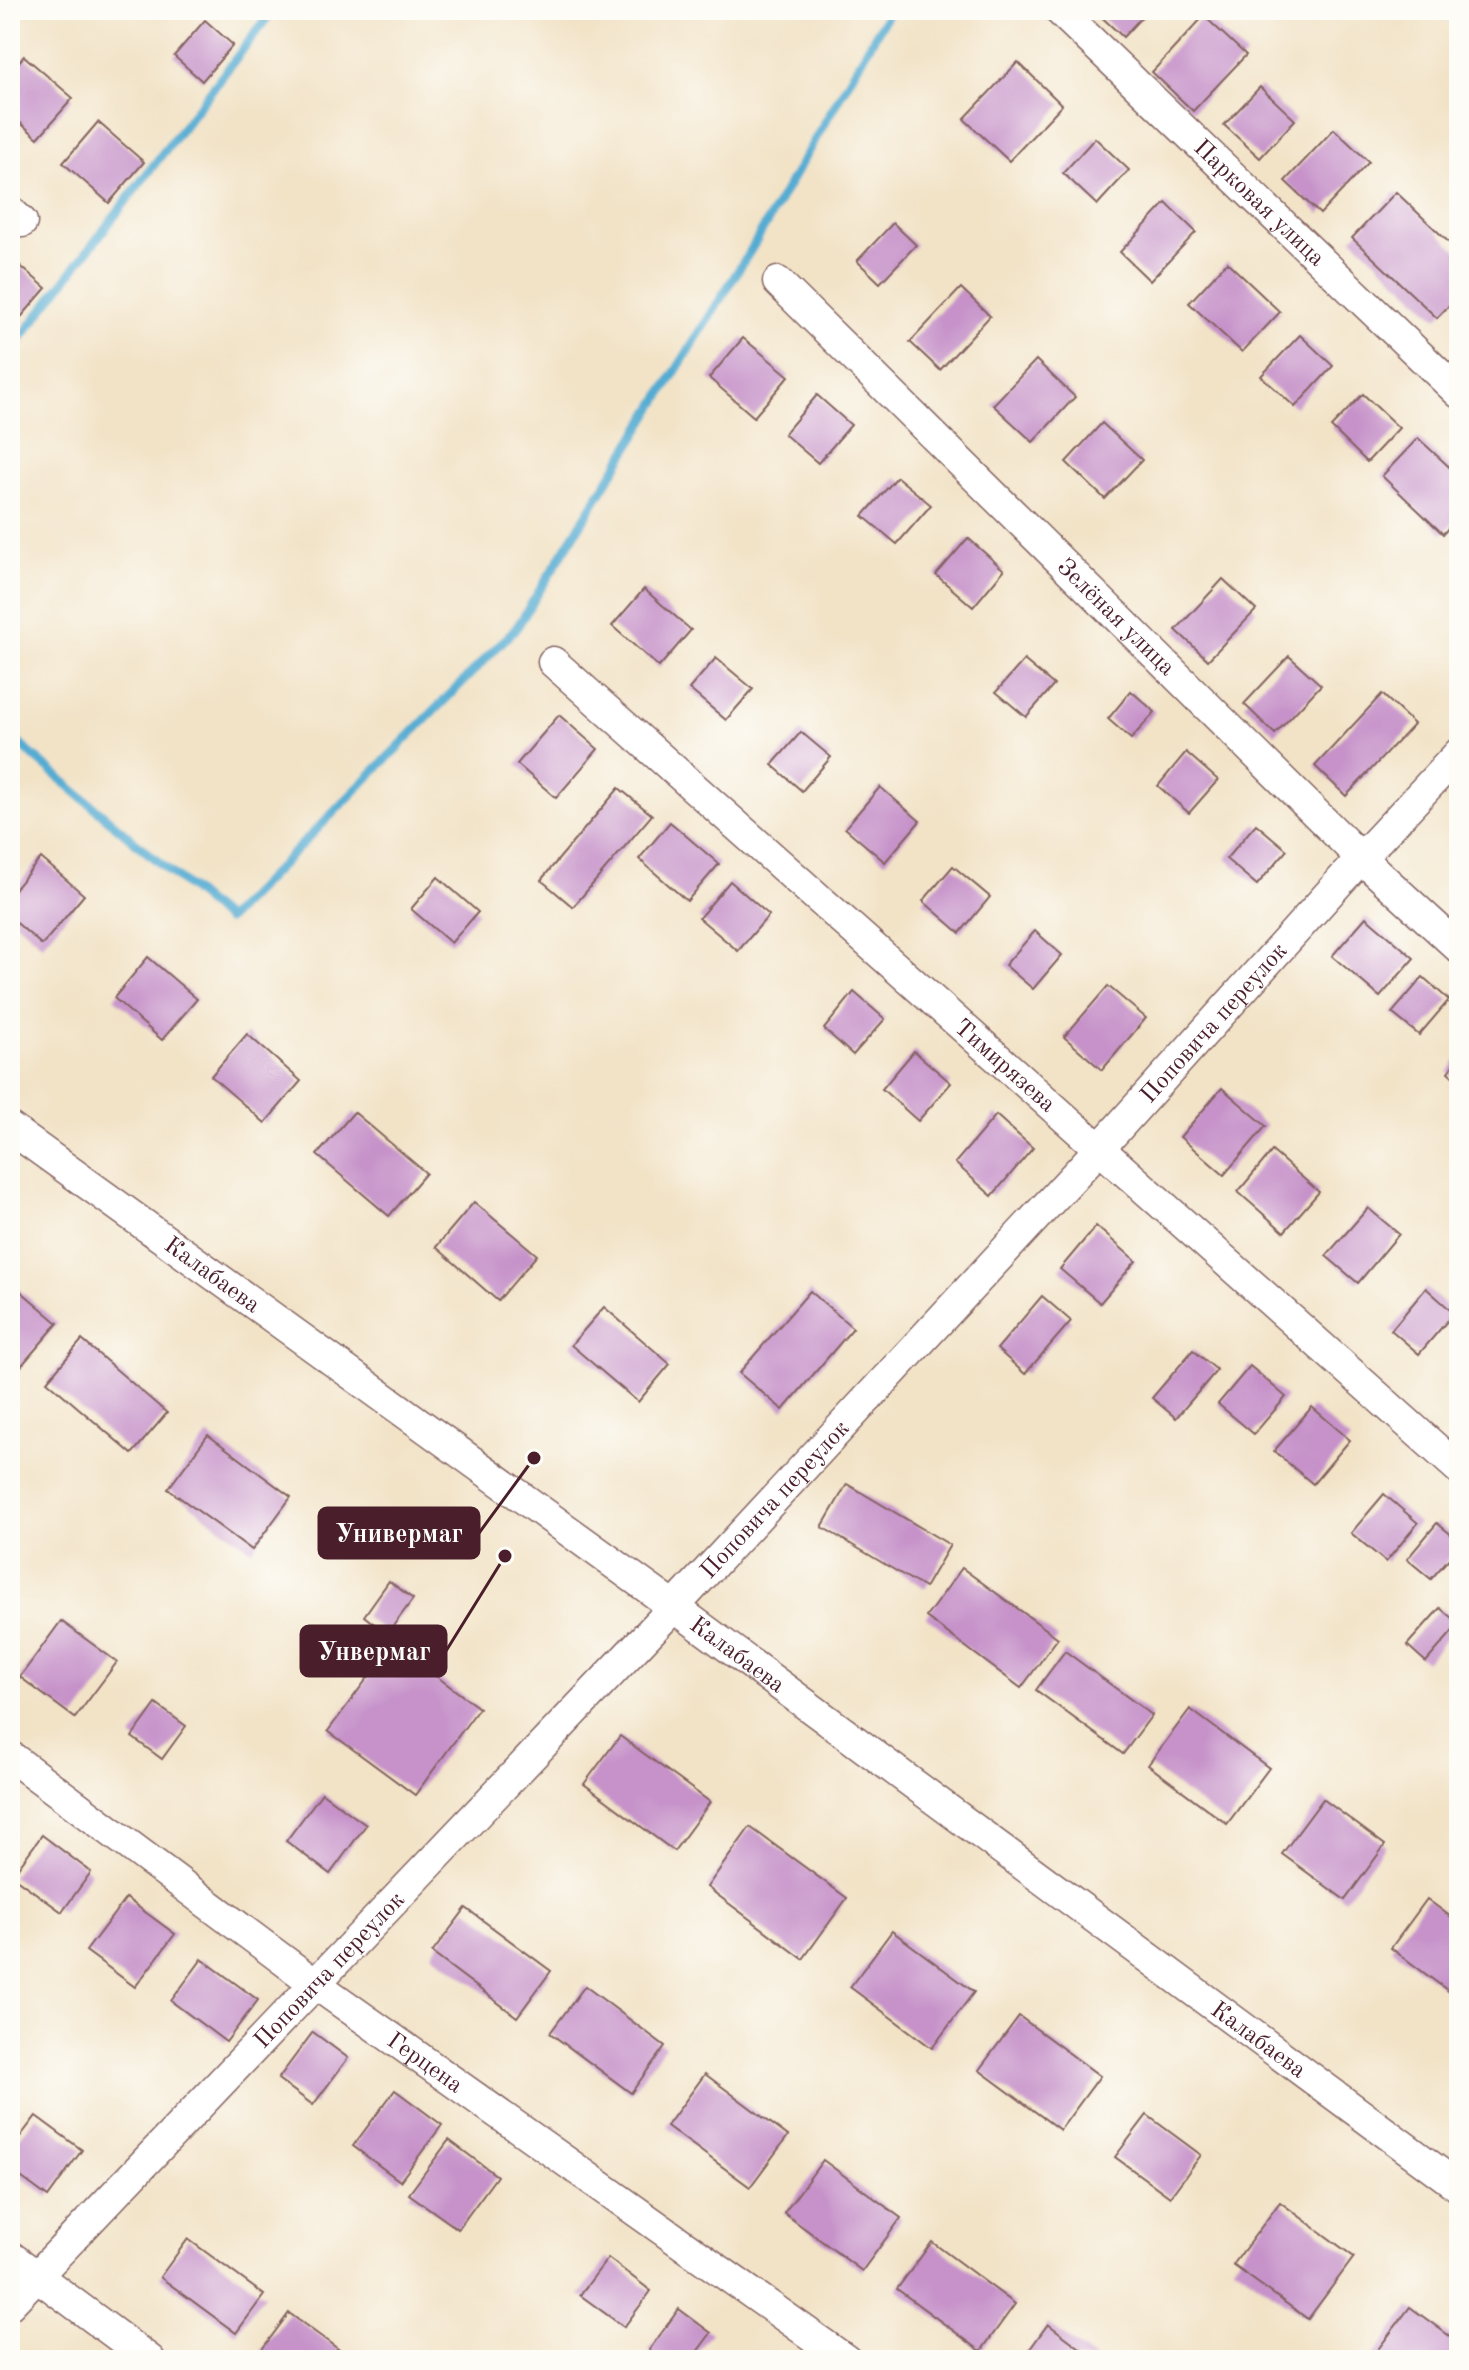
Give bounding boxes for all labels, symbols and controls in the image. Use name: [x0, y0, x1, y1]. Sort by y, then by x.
street label: Парковая улица: [1188, 136, 1329, 272]
street label: Зелёная улица: [1052, 555, 1179, 681]
street label: Поповича переулок: [1137, 939, 1292, 1108]
street label: Тимирязева: [949, 1016, 1060, 1118]
street label: Калабаева: [159, 1234, 264, 1318]
street label: Поповича переулок: [697, 1417, 855, 1584]
callout: Универмаг: [319, 1508, 479, 1558]
text: Универмаг: [335, 1522, 463, 1548]
street label: Калабаева: [685, 1613, 789, 1699]
callout: Унвермаг: [301, 1626, 446, 1676]
text: Унвермаг: [317, 1640, 431, 1666]
street label: Поповича переулок: [250, 1888, 410, 2054]
street label: Калабаева: [1206, 1998, 1310, 2084]
street label: Герцена: [382, 2029, 467, 2099]

